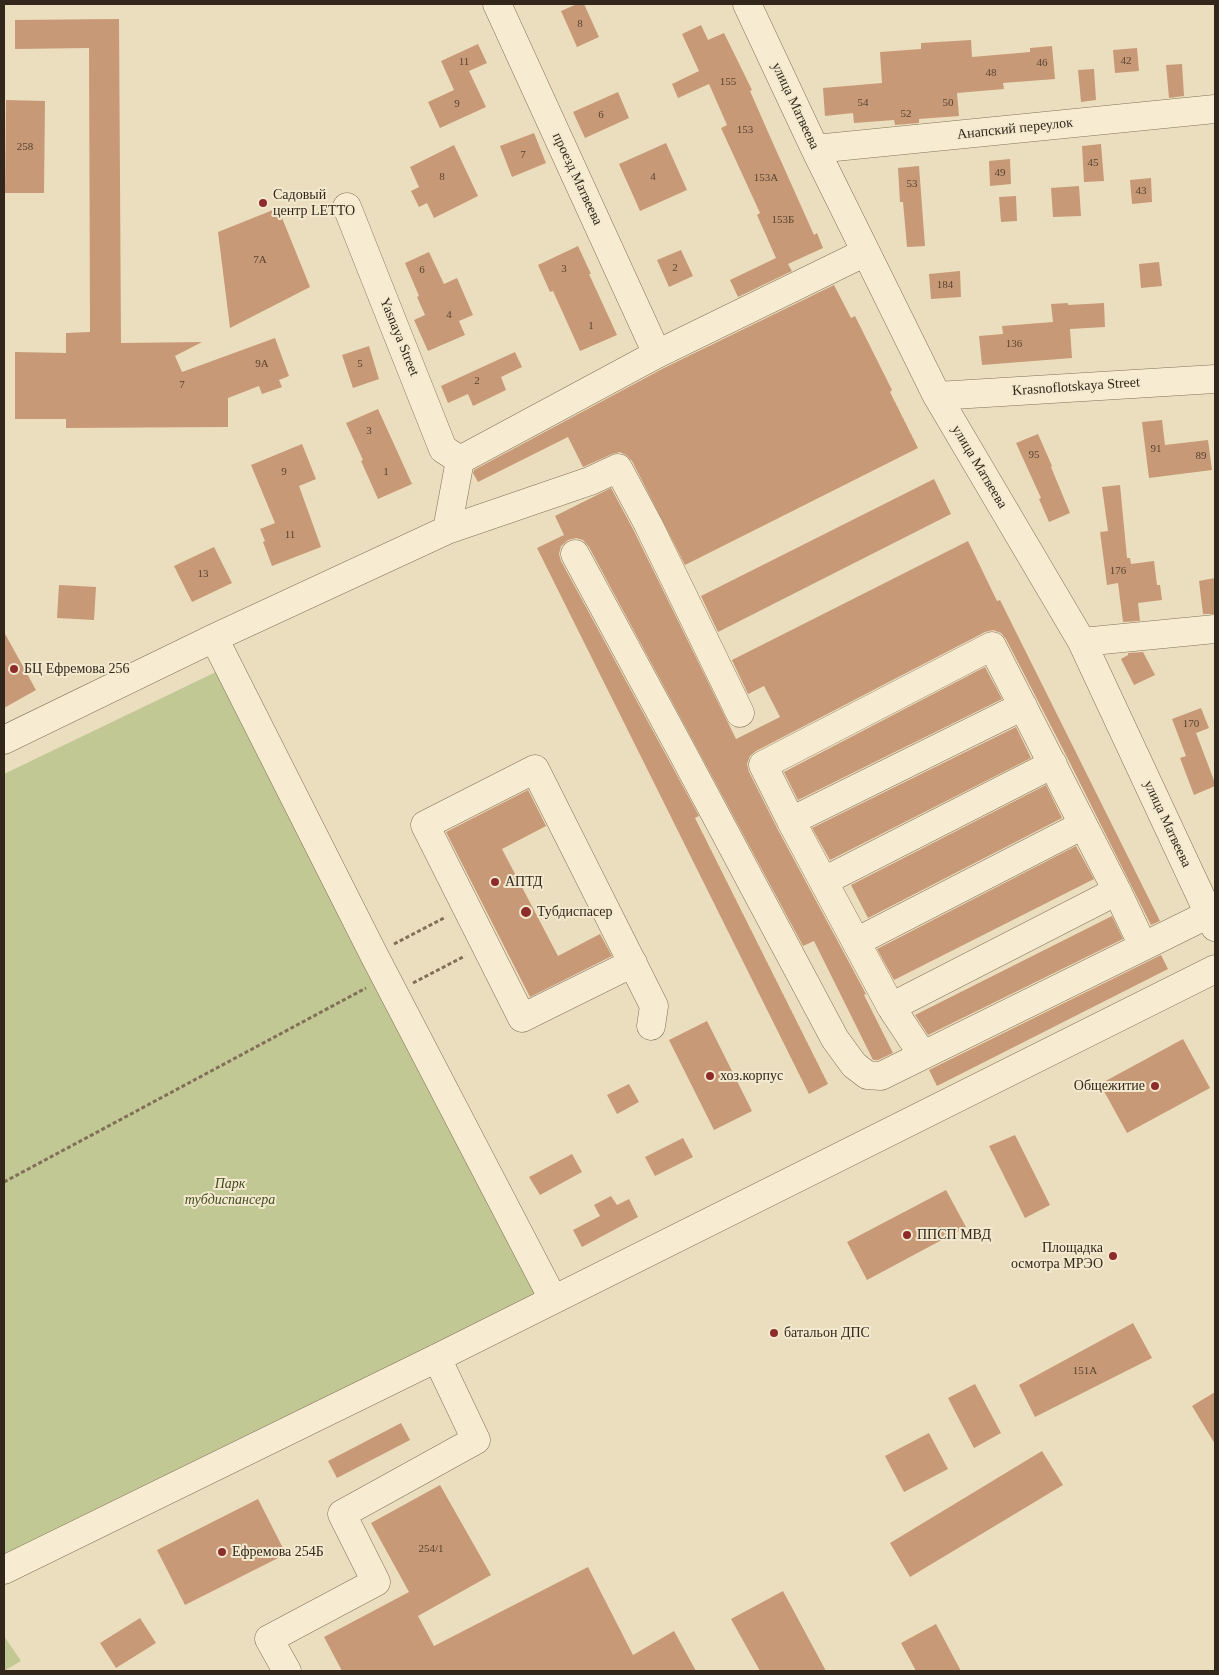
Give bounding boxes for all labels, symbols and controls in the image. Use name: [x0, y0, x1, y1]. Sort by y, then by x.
house number: 8: [577, 17, 583, 31]
house number: 42: [1120, 54, 1132, 68]
house number: 11: [459, 55, 469, 69]
house number: 46: [1036, 56, 1048, 70]
street label: улица Матвеева: [768, 60, 822, 152]
house number: 48: [986, 66, 996, 80]
house number: 155: [720, 75, 736, 89]
house number: 54: [858, 96, 868, 110]
house number: 50: [942, 96, 954, 110]
house number: 9: [454, 97, 460, 111]
house number: 52: [900, 107, 911, 121]
house number: 6: [598, 108, 604, 122]
street label: Анапский переулок: [956, 115, 1074, 143]
house number: 153: [737, 123, 753, 137]
street label: проезд Матвеева: [548, 130, 606, 228]
house number: 258: [17, 140, 33, 154]
house number: 7: [520, 148, 526, 162]
house number: 45: [1088, 156, 1098, 170]
house number: 49: [994, 166, 1006, 180]
house number: 8: [439, 170, 445, 184]
house number: 4: [650, 170, 656, 184]
house number: 153А: [754, 171, 778, 185]
house number: 53: [906, 177, 918, 191]
house number: 43: [1136, 184, 1146, 198]
place label: Садовый центр LETTO: [273, 187, 355, 220]
marker: Садовый центр LETTO: [257, 197, 269, 209]
house number: 153Б: [772, 213, 794, 227]
house number: 7А: [253, 253, 267, 267]
house number: 2: [672, 261, 678, 275]
house number: 3: [561, 262, 567, 276]
house number: 6: [419, 263, 425, 277]
house number: 184: [937, 278, 953, 292]
street label: Yasnaya Street: [376, 295, 422, 379]
house number: 4: [446, 308, 452, 322]
house number: 1: [588, 319, 594, 333]
house number: 136: [1006, 337, 1022, 351]
house number: 9А: [255, 357, 269, 371]
house number: 5: [357, 357, 363, 371]
house number: 2: [474, 374, 480, 388]
street label: Krasnoflotskaya Street: [1012, 374, 1140, 400]
house number: 7: [179, 378, 185, 392]
street label: улица Матвеева: [948, 422, 1010, 512]
house number: 3: [366, 424, 372, 438]
house number: 91: [1150, 442, 1162, 456]
house number: 95: [1028, 448, 1040, 462]
house number: 89: [1196, 449, 1206, 463]
house number: 9: [281, 465, 287, 479]
house number: 1: [383, 465, 389, 479]
house number: 11: [285, 528, 295, 542]
house number: 176: [1110, 564, 1126, 578]
house number: 13: [198, 567, 208, 581]
place label: БЦ Ефремова 256: [24, 661, 129, 677]
marker: БЦ Ефремова 256: [8, 663, 20, 675]
house number: 170: [1183, 717, 1199, 731]
street label: улица Матвеева: [1140, 778, 1194, 870]
place label: АПТД: [505, 874, 542, 890]
marker: АПТД: [489, 876, 501, 888]
place label: Тубдиспасер: [537, 904, 613, 920]
marker: Тубдиспасер: [519, 905, 533, 919]
place label: хоз.корпус: [720, 1068, 783, 1084]
marker: хоз.корпус: [704, 1070, 716, 1082]
place label: Общежитие: [1074, 1078, 1145, 1094]
marker: Общежитие: [1149, 1080, 1161, 1092]
park label: Парк тубдиспансера: [185, 1176, 275, 1208]
place label: ППСП МВД: [917, 1227, 991, 1243]
marker: ППСП МВД: [901, 1229, 913, 1241]
place label: Площадка осмотра МРЭО: [1011, 1240, 1103, 1272]
marker: Площадка осмотра МРЭО: [1107, 1250, 1119, 1262]
place label: батальон ДПС: [784, 1325, 870, 1341]
marker: батальон ДПС: [768, 1327, 780, 1339]
house number: 151А: [1073, 1364, 1097, 1378]
house number: 254/1: [418, 1542, 444, 1556]
place label: Ефремова 254Б: [232, 1544, 324, 1560]
marker: Ефремова 254Б: [216, 1546, 228, 1558]

